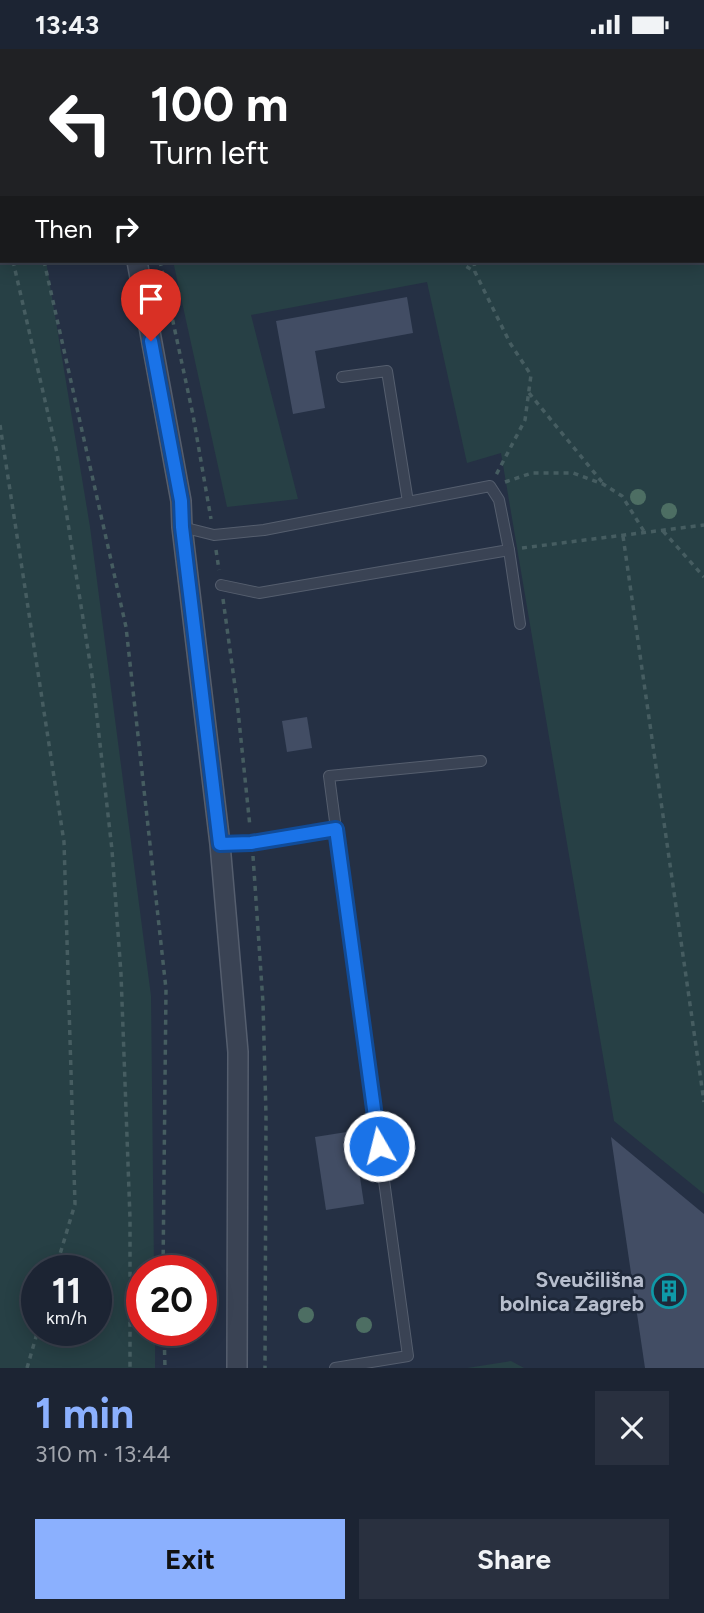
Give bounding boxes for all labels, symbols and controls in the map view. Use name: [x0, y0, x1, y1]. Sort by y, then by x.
text: 13:43: [35, 9, 99, 41]
text: 100 m: [150, 74, 289, 133]
icon: left: [35, 77, 126, 168]
text: Turn left: [150, 134, 269, 172]
icon: right: [107, 210, 145, 248]
text: Then: [35, 213, 93, 245]
pin: [121, 269, 181, 341]
icon: arrive: [132, 280, 170, 318]
position arrow: [342, 1109, 416, 1183]
speed limit sign: 20: [126, 1255, 217, 1346]
place label: Sveučilišna bolnica Zagreb: [500, 1267, 644, 1316]
text: 11: [52, 1270, 81, 1312]
building icon: Sveučilišna bolnica Zagreb: [650, 1272, 688, 1310]
text: km/h: [46, 1307, 87, 1329]
text: 1 min: [35, 1388, 134, 1439]
button: close: [595, 1391, 669, 1465]
text: 310 m · 13:44: [35, 1440, 171, 1468]
button: Exit: [35, 1519, 345, 1599]
button: Share: [359, 1519, 669, 1599]

